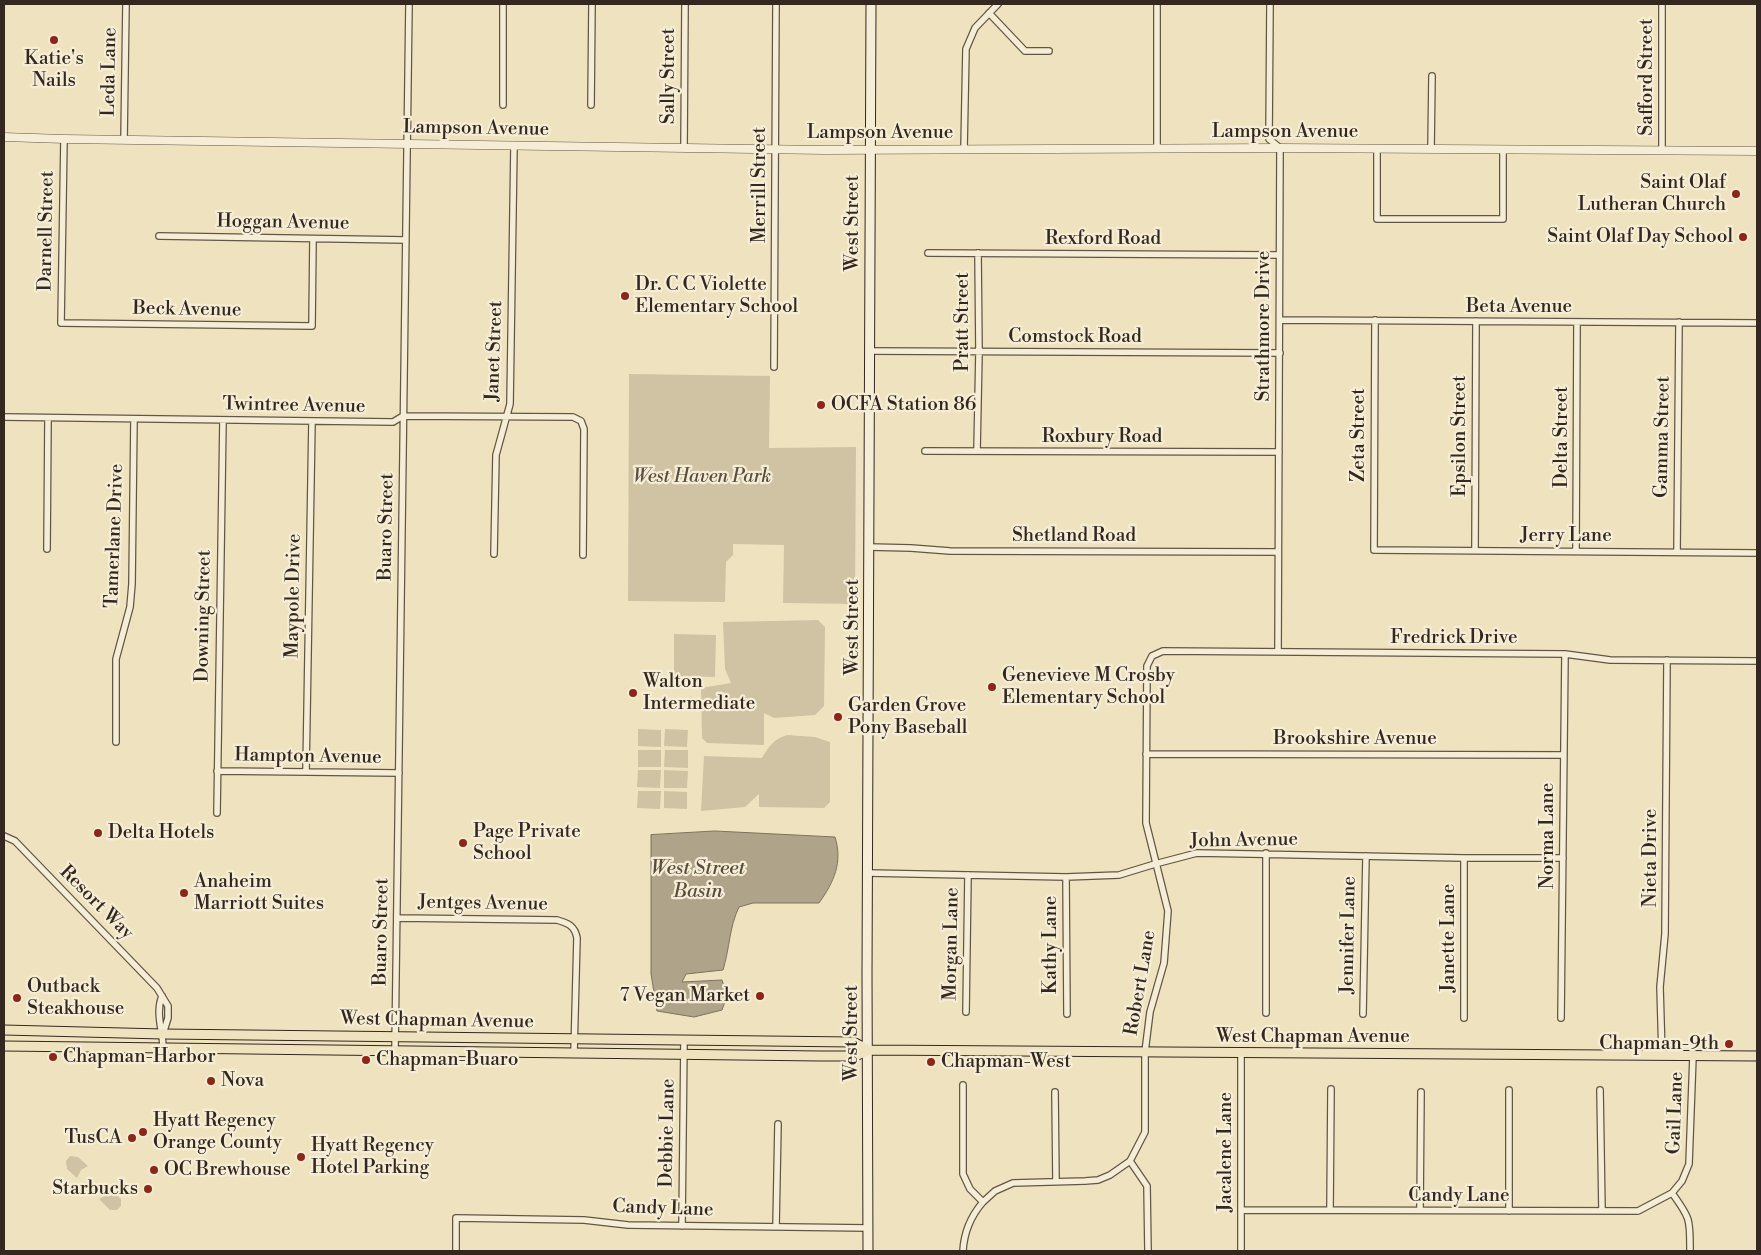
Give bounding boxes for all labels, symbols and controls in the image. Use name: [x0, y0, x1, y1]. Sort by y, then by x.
street label: Safford Street: [1636, 18, 1658, 136]
street label: Leda Lane: [98, 27, 122, 117]
street label: Sally Street: [658, 28, 680, 124]
marker: Katie's Nails: [48, 34, 60, 46]
place label: Katie's Nails: [24, 48, 84, 92]
street label: Lampson Avenue: [403, 116, 549, 142]
street label: Lampson Avenue: [1212, 121, 1358, 143]
street label: Lampson Avenue: [807, 122, 953, 144]
street label: Merrill Street: [749, 127, 771, 243]
street label: Darnell Street: [35, 171, 59, 291]
place label: Saint Olaf Lutheran Church: [1578, 172, 1726, 216]
street label: West Street: [842, 175, 864, 271]
marker: Saint Olaf Lutheran Church: [1730, 188, 1742, 200]
street label: Hoggan Avenue: [216, 210, 350, 236]
place label: Saint Olaf Day School: [1547, 226, 1733, 248]
street label: Rexford Road: [1045, 228, 1161, 250]
marker: Saint Olaf Day School: [1737, 231, 1749, 243]
street label: Strathmore Drive: [1253, 251, 1275, 401]
street label: Pratt Street: [952, 272, 974, 372]
place label: Dr. C C Violette Elementary School: [635, 274, 798, 318]
marker: Dr. C C Violette Elementary School: [619, 290, 631, 302]
street label: Beta Avenue: [1466, 296, 1572, 318]
street label: Beck Avenue: [132, 298, 242, 322]
street label: Janet Street: [482, 300, 508, 402]
street label: Comstock Road: [1008, 326, 1142, 348]
street label: Epsilon Street: [1449, 375, 1471, 497]
street label: Gamma Street: [1651, 376, 1675, 498]
street label: Delta Street: [1551, 386, 1573, 488]
street label: Zeta Street: [1348, 388, 1370, 482]
street label: Twintree Avenue: [222, 393, 366, 419]
place label: OCFA Station 86: [831, 394, 976, 416]
marker: OCFA Station 86: [815, 399, 827, 411]
street label: Roxbury Road: [1042, 426, 1162, 448]
street label: Tamerlane Drive: [101, 463, 129, 609]
park label: West Haven Park: [633, 466, 771, 488]
street label: Buaro Street: [375, 473, 399, 581]
street label: Shetland Road: [1012, 525, 1136, 547]
street label: Jerry Lane: [1520, 525, 1612, 547]
street label: Maypole Drive: [282, 533, 306, 659]
street label: Downing Street: [191, 550, 217, 682]
street label: West Street: [842, 579, 864, 675]
street label: Fredrick Drive: [1390, 627, 1518, 649]
place label: Genevieve M Crosby Elementary School: [1002, 665, 1175, 709]
place label: Walton Intermediate: [643, 671, 755, 715]
marker: Genevieve M Crosby Elementary School: [986, 681, 998, 693]
marker: Walton Intermediate: [627, 687, 639, 699]
place label: Garden Grove Pony Baseball: [848, 695, 967, 739]
marker: Garden Grove Pony Baseball: [832, 711, 844, 723]
street label: Brookshire Avenue: [1273, 728, 1437, 750]
street label: Hampton Avenue: [234, 744, 382, 770]
street label: Norma Lane: [1537, 783, 1559, 889]
street label: Nieta Drive: [1640, 809, 1662, 907]
place label: Page Private School: [473, 821, 581, 865]
place label: Delta Hotels: [108, 822, 214, 844]
marker: Delta Hotels: [92, 827, 104, 839]
street label: John Avenue: [1190, 829, 1298, 853]
marker: Page Private School: [457, 837, 469, 849]
water label: West Street Basin: [651, 857, 745, 904]
street label: Resort Way: [54, 861, 138, 945]
place label: Anaheim Marriott Suites: [194, 871, 324, 915]
street label: Jennifer Lane: [1337, 876, 1361, 994]
street label: Buaro Street: [370, 878, 394, 986]
street label: Janette Lane: [1438, 884, 1460, 992]
marker: Anaheim Marriott Suites: [178, 887, 190, 899]
street label: Morgan Lane: [940, 887, 964, 1001]
street label: Jentges Avenue: [418, 891, 548, 917]
street label: Kathy Lane: [1040, 896, 1062, 994]
street label: Robert Lane: [1121, 929, 1161, 1037]
place label: Outback Steakhouse: [27, 976, 124, 1020]
place label: 7 Vegan Market: [620, 985, 750, 1007]
street label: West Street: [841, 985, 863, 1081]
marker: 7 Vegan Market: [754, 990, 766, 1002]
marker: Outback Steakhouse: [11, 992, 23, 1004]
street label: West Chapman Avenue: [340, 1008, 534, 1034]
street label: West Chapman Avenue: [1216, 1026, 1410, 1048]
place label: Chapman-9th: [1599, 1033, 1719, 1055]
marker: Chapman-9th: [1723, 1038, 1735, 1050]
place label: Chapman-Harbor: [63, 1046, 216, 1068]
place label: Chapman-Buaro: [376, 1049, 519, 1071]
marker: Chapman-Harbor: [47, 1051, 59, 1063]
place label: Chapman-West: [941, 1051, 1071, 1073]
marker: Chapman-Buaro: [360, 1054, 372, 1066]
marker: Chapman-West: [925, 1056, 937, 1068]
place label: Nova: [221, 1070, 264, 1092]
street label: Gail Lane: [1663, 1071, 1689, 1155]
marker: Nova: [205, 1075, 217, 1087]
street label: Debbie Lane: [656, 1078, 680, 1188]
street label: Jacalene Lane: [1215, 1092, 1237, 1212]
place label: Hyatt Regency Orange County: [153, 1110, 282, 1154]
marker: Hyatt Regency Orange County: [137, 1126, 149, 1138]
place label: TusCA: [64, 1127, 122, 1149]
marker: TusCA: [126, 1132, 138, 1144]
place label: Hyatt Regency Hotel Parking: [311, 1135, 434, 1179]
marker: Hyatt Regency Hotel Parking: [295, 1151, 307, 1163]
place label: OC Brewhouse: [164, 1159, 291, 1181]
marker: OC Brewhouse: [148, 1164, 160, 1176]
place label: Starbucks: [52, 1178, 138, 1200]
marker: Starbucks: [142, 1183, 154, 1195]
street label: Candy Lane: [1408, 1185, 1510, 1207]
street label: Candy Lane: [612, 1196, 714, 1222]

